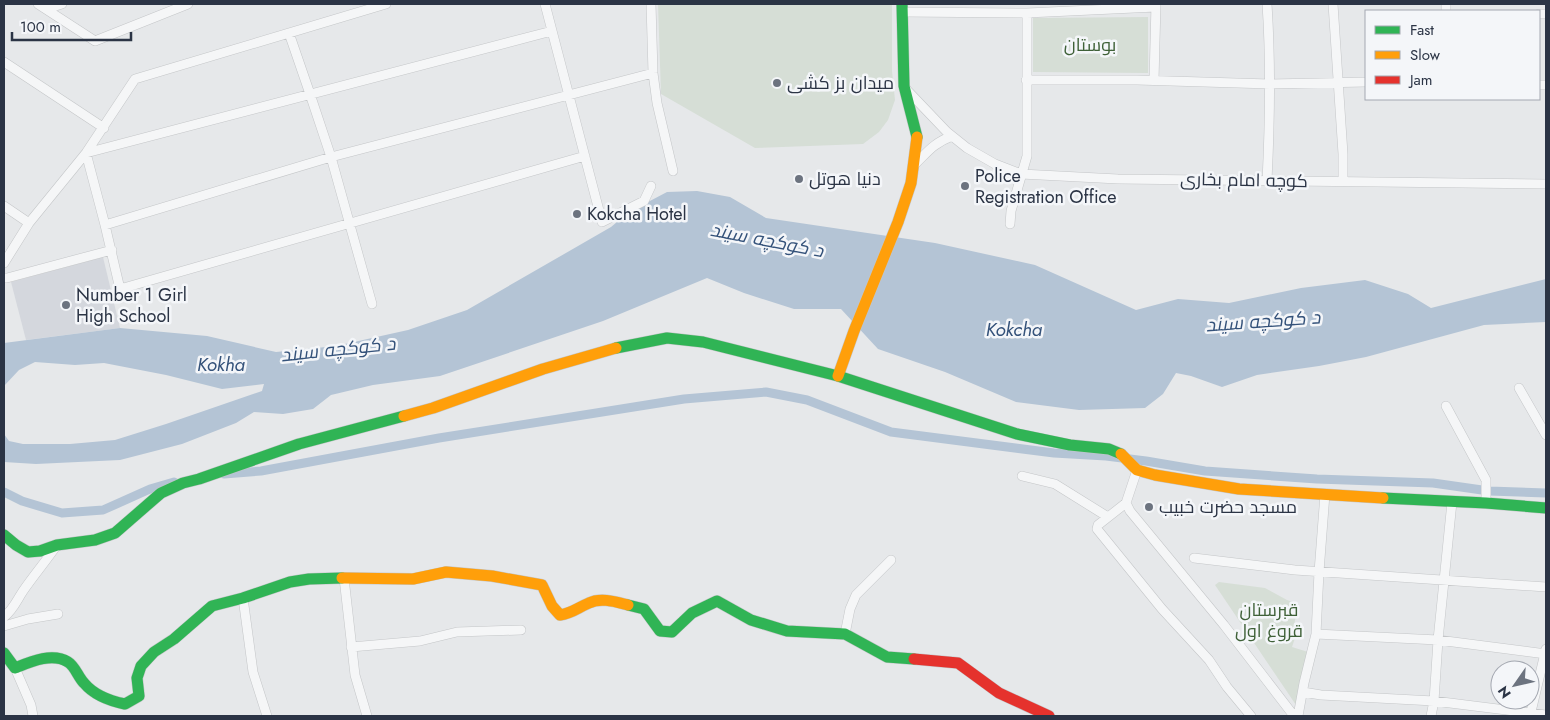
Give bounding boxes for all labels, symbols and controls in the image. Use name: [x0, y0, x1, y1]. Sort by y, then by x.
scale bar: [12, 10, 131, 42]
legend: [1365, 10, 1540, 100]
text: 100 m: [20, 16, 61, 38]
text: Fast: [1410, 19, 1434, 41]
park label: بوستان: [1064, 32, 1116, 58]
text: Slow: [1410, 44, 1441, 66]
text: Jam: [1408, 69, 1433, 91]
place label: میدان بز کشی: [787, 70, 894, 96]
marker: میدان بز کشی: [771, 77, 783, 89]
place label: Police Registration Office: [975, 163, 1116, 210]
place label: دنیا هوتل: [809, 166, 881, 192]
street label: کوچه امام بخاری: [1180, 166, 1308, 194]
marker: دنیا هوتل: [793, 173, 805, 185]
marker: Police Registration Office: [959, 180, 971, 192]
place label: Kokcha Hotel: [587, 201, 687, 227]
marker: Kokcha Hotel: [571, 208, 583, 220]
water label: د کوکچه سیند: [708, 216, 827, 264]
place label: Number 1 Girl High School: [76, 282, 187, 329]
marker: Number 1 Girl High School: [60, 299, 72, 311]
water label: د کوکچه سیند: [1205, 303, 1322, 338]
water label: Kokcha: [986, 316, 1043, 343]
water label: د کوکچه سیند: [279, 329, 397, 368]
water label: Kokha: [197, 351, 246, 378]
place label: مسجد حضرت خبیب: [1159, 494, 1297, 520]
marker: مسجد حضرت خبیب: [1143, 501, 1155, 513]
park label: قبرستان قروغ اول: [1235, 597, 1303, 644]
north arrow: [1490, 660, 1540, 710]
text: N: [1493, 682, 1516, 702]

